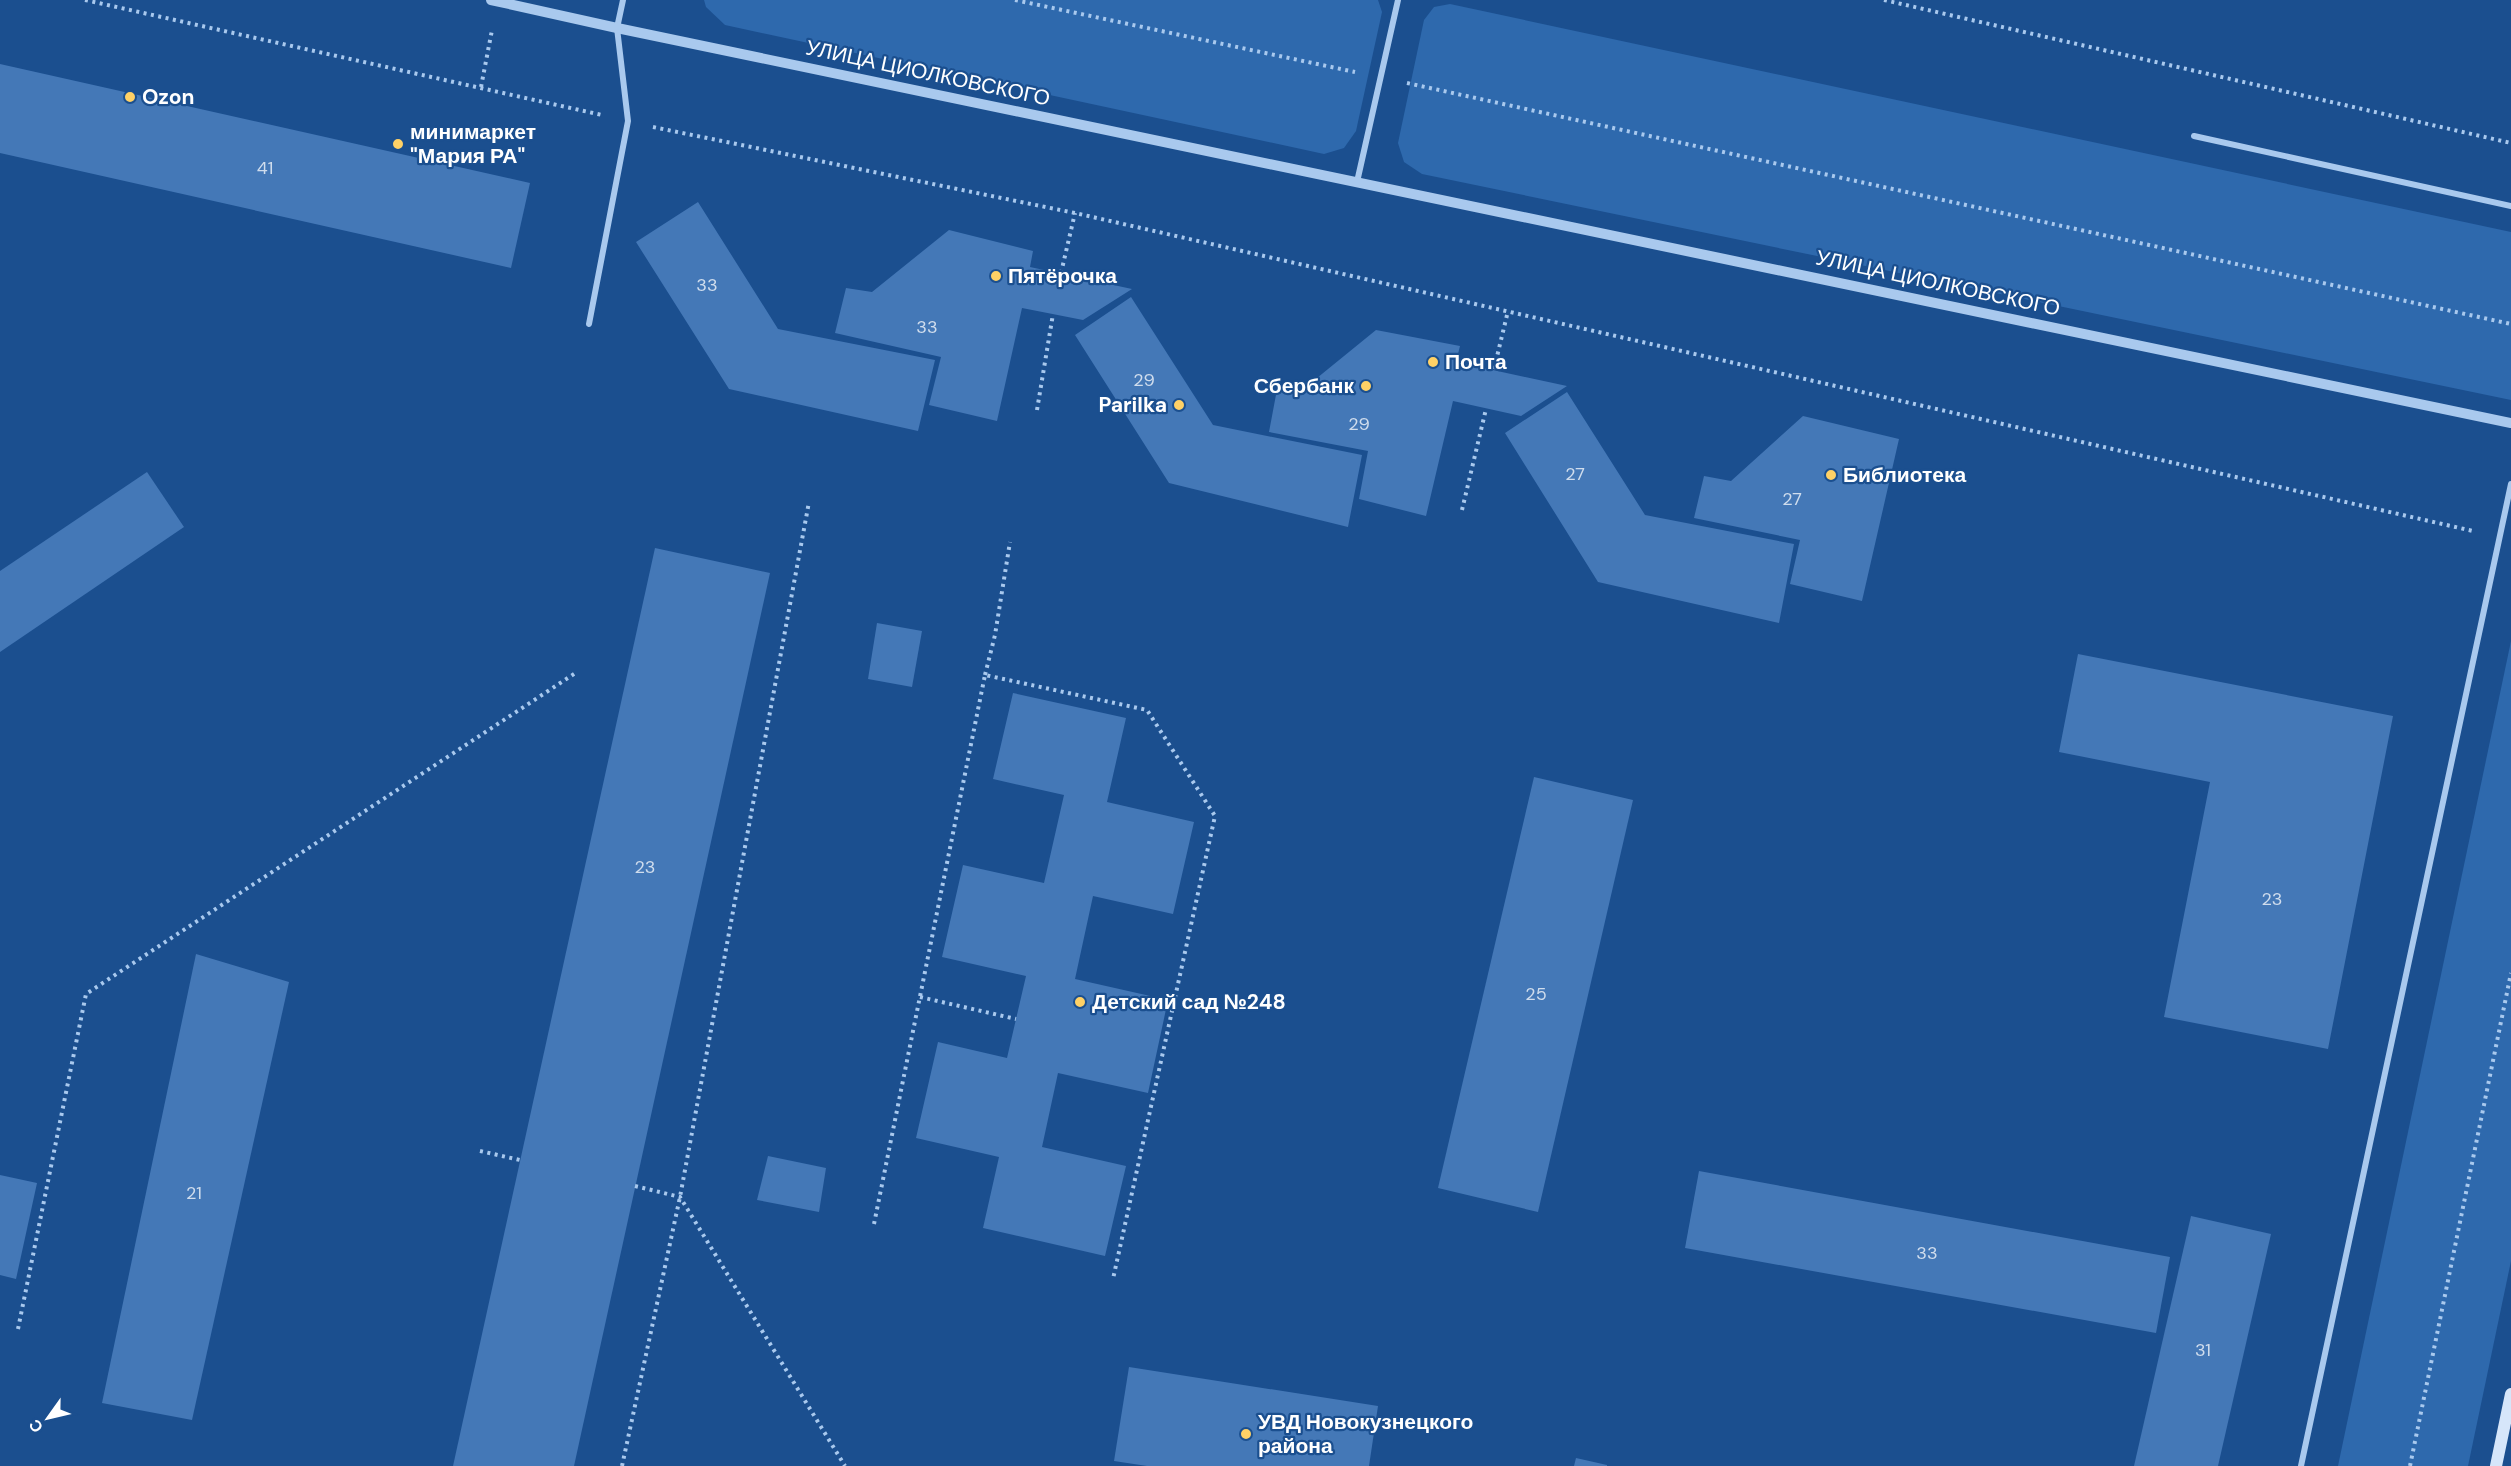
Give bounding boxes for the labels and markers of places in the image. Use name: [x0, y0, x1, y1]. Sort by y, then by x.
place label: Ozon: [142, 83, 195, 111]
marker: Ozon: [123, 90, 137, 104]
place label: минимаркет "Мария РА": [410, 118, 536, 170]
marker: минимаркет "Мария РА": [391, 137, 405, 151]
place label: Пятёрочка: [1008, 262, 1117, 290]
marker: Пятёрочка: [989, 269, 1003, 283]
place label: Почта: [1445, 348, 1507, 376]
marker: Почта: [1426, 355, 1440, 369]
place label: Сбербанк: [1254, 372, 1354, 400]
marker: Сбербанк: [1359, 379, 1373, 393]
place label: Parilka: [1099, 391, 1167, 419]
marker: Parilka: [1172, 398, 1186, 412]
place label: Библиотека: [1843, 461, 1966, 489]
marker: Библиотека: [1824, 468, 1838, 482]
place label: Детский сад №248: [1092, 988, 1286, 1016]
marker: Детский сад №248: [1073, 995, 1087, 1009]
place label: УВД Новокузнецкого района: [1258, 1408, 1473, 1460]
marker: УВД Новокузнецкого района: [1239, 1427, 1253, 1441]

